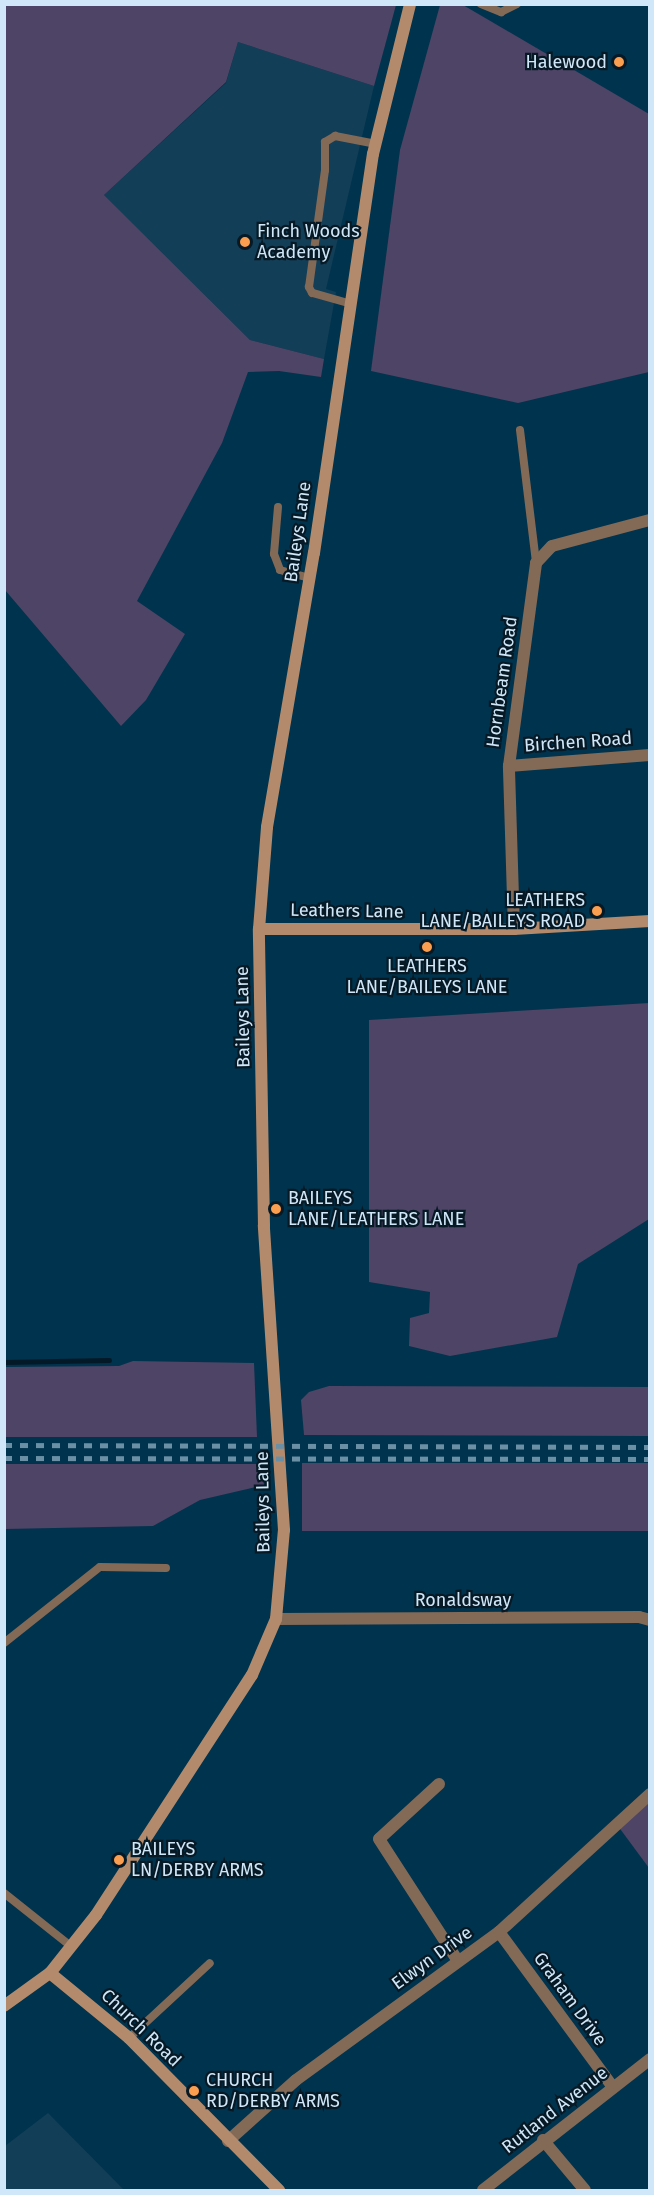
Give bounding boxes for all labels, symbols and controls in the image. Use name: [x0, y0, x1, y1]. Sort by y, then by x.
place label: Halewood: [525, 51, 607, 73]
marker: Halewood: [612, 55, 626, 69]
place label: Finch Woods Academy: [257, 221, 360, 264]
marker: Finch Woods Academy: [238, 235, 252, 249]
street label: Baileys Lane: [280, 480, 316, 584]
street label: Hornbeam Road: [482, 615, 522, 749]
street label: Birchen Road: [523, 727, 633, 757]
place label: LEATHERS LANE/BAILEYS ROAD: [420, 890, 585, 932]
street label: Leathers Lane: [290, 899, 404, 923]
marker: LEATHERS LANE/BAILEYS ROAD: [590, 904, 604, 918]
marker: LEATHERS LANE/BAILEYS LANE: [420, 940, 434, 954]
place label: LEATHERS LANE/BAILEYS LANE: [347, 956, 507, 998]
street label: Baileys Lane: [231, 966, 255, 1068]
place label: BAILEYS LANE/LEATHERS LANE: [288, 1188, 464, 1230]
marker: BAILEYS LANE/LEATHERS LANE: [269, 1202, 283, 1216]
street label: Baileys Lane: [251, 1451, 275, 1553]
street label: Ronaldsway: [415, 1589, 511, 1611]
place label: BAILEYS LN/DERBY ARMS: [131, 1839, 264, 1882]
marker: BAILEYS LN/DERBY ARMS: [112, 1853, 126, 1867]
street label: Elwyn Drive: [388, 1922, 476, 1994]
street label: Graham Drive: [529, 1948, 611, 2050]
street label: Church Road: [97, 1985, 185, 2071]
street label: Rutland Avenue: [498, 2062, 612, 2158]
place label: CHURCH RD/DERBY ARMS: [206, 2070, 340, 2112]
marker: CHURCH RD/DERBY ARMS: [187, 2084, 201, 2098]

